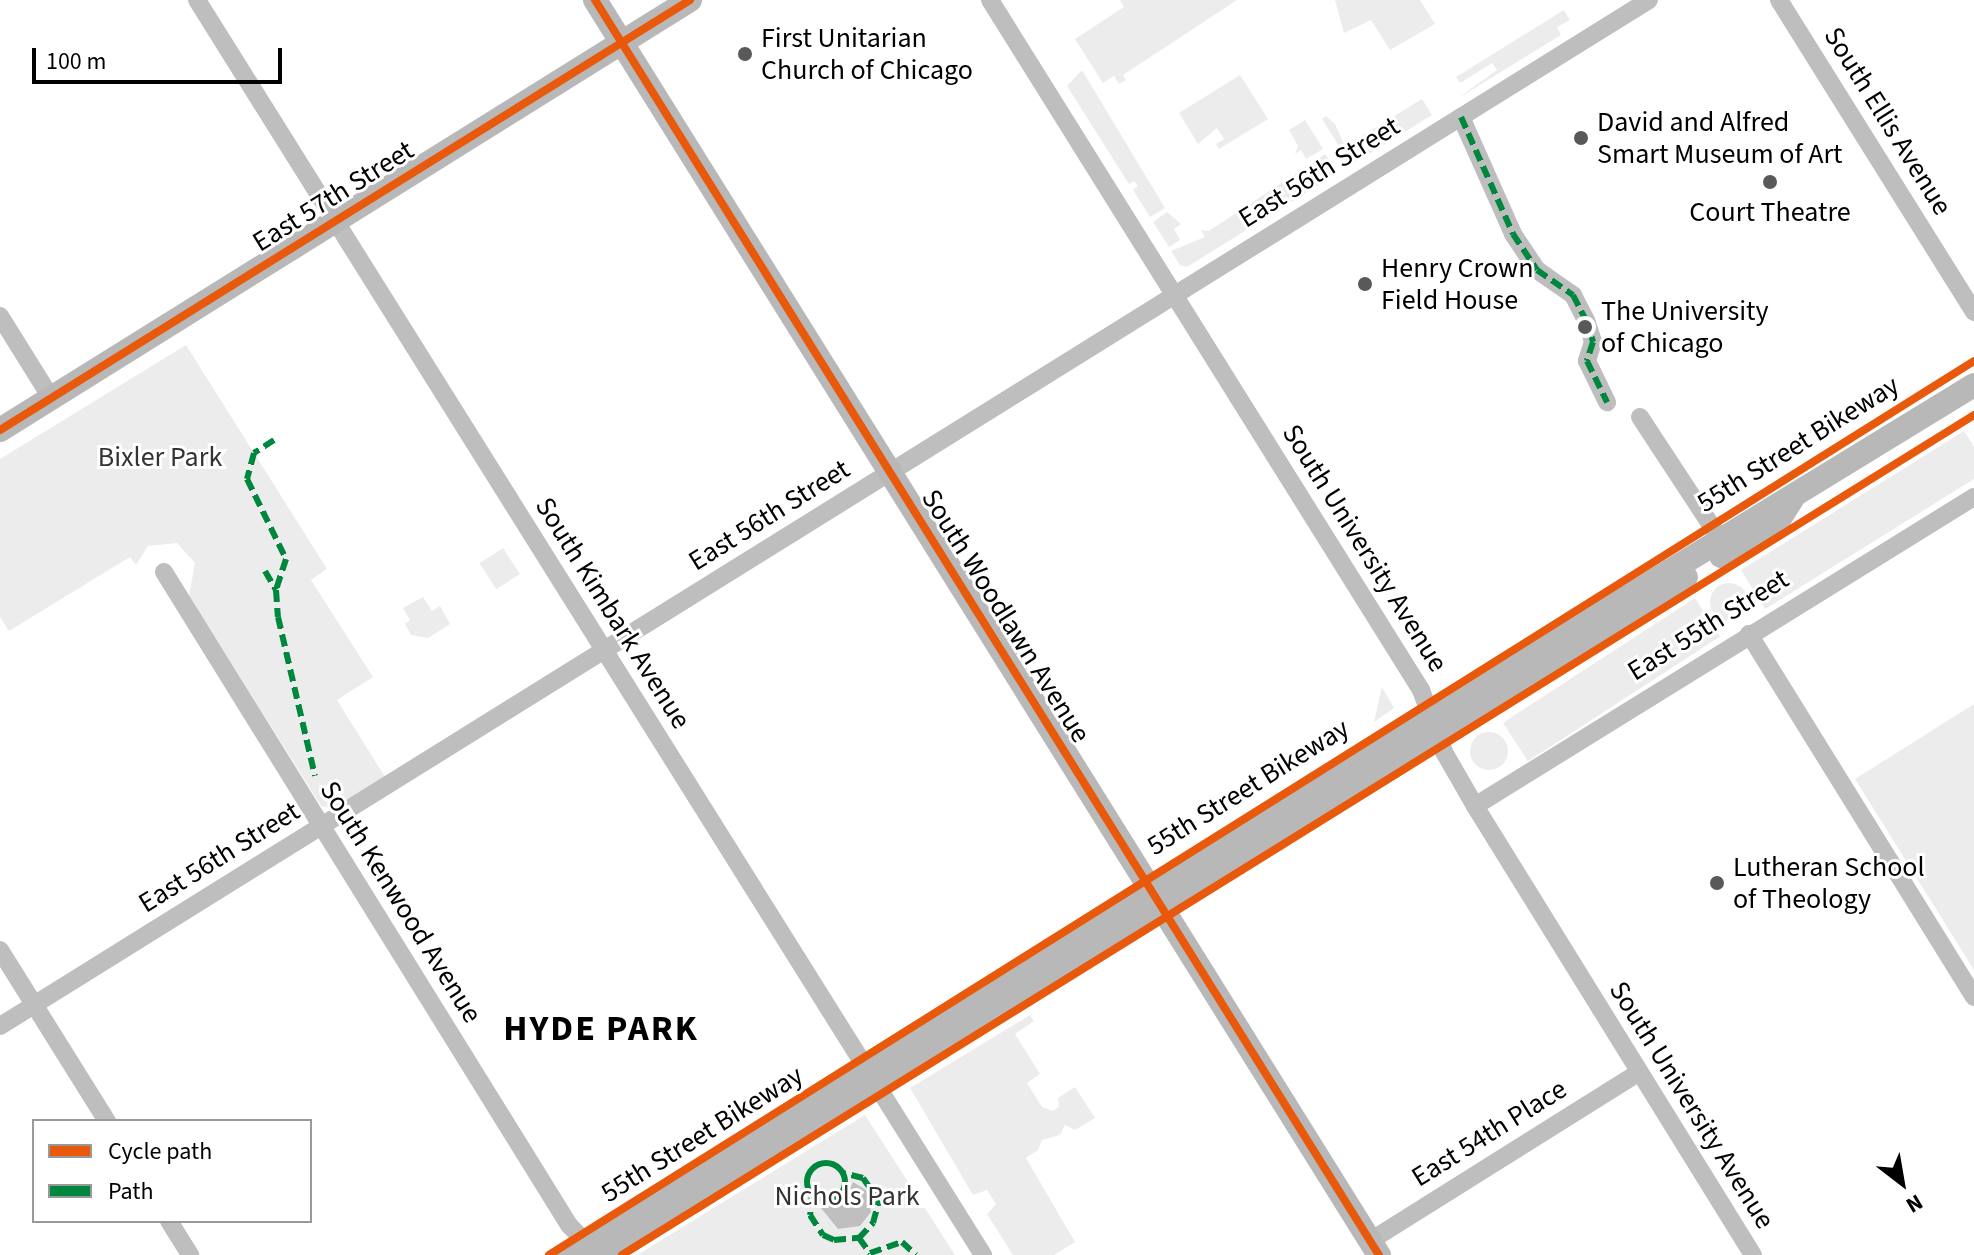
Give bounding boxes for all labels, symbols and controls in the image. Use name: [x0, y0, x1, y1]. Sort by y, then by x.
place label: First Unitarian Church of Chicago: [761, 21, 973, 87]
street label: South Ellis Avenue: [1817, 21, 1959, 221]
scale bar: [36, 32, 286, 82]
text: 100 m: [46, 44, 106, 79]
marker: First Unitarian Church of Chicago: [736, 45, 754, 63]
place label: David and Alfred Smart Museum of Art: [1597, 105, 1843, 171]
street label: East 56th Street: [1232, 109, 1406, 235]
marker: David and Alfred Smart Museum of Art: [1572, 129, 1590, 147]
street label: East 57th Street: [246, 133, 420, 259]
marker: Court Theatre: [1761, 173, 1779, 191]
place label: Court Theatre: [1689, 195, 1851, 229]
place label: Henry Crown Field House: [1381, 251, 1534, 317]
marker: Henry Crown Field House: [1356, 275, 1374, 293]
place label: The University of Chicago: [1601, 294, 1769, 360]
marker: The University of Chicago: [1576, 318, 1594, 336]
street label: 55th Street Bikeway: [1691, 368, 1905, 520]
street label: South University Avenue: [1275, 418, 1455, 678]
park label: Bixler Park: [98, 440, 222, 474]
street label: East 56th Street: [682, 452, 856, 578]
street label: South Woodlawn Avenue: [914, 483, 1098, 749]
street label: South Kimbark Avenue: [528, 491, 698, 735]
street label: East 55th Street: [1621, 562, 1795, 688]
street label: 55th Street Bikeway: [1141, 711, 1355, 863]
street label: South Kenwood Avenue: [313, 775, 489, 1029]
street label: East 56th Street: [132, 794, 306, 920]
place label: Lutheran School of Theology: [1733, 850, 1925, 916]
marker: Lutheran School of Theology: [1708, 874, 1726, 892]
street label: South University Avenue: [1602, 975, 1782, 1235]
district label: HYDE PARK: [503, 1007, 699, 1051]
street label: 55th Street Bikeway: [595, 1058, 809, 1210]
street label: East 54th Place: [1405, 1072, 1573, 1194]
legend: [32, 1119, 312, 1223]
text: Cycle path: [108, 1134, 212, 1169]
north arrow: [1862, 1143, 1942, 1223]
text: Path: [108, 1174, 154, 1209]
park label: Nichols Park: [775, 1179, 919, 1213]
text: N: [1900, 1186, 1929, 1221]

